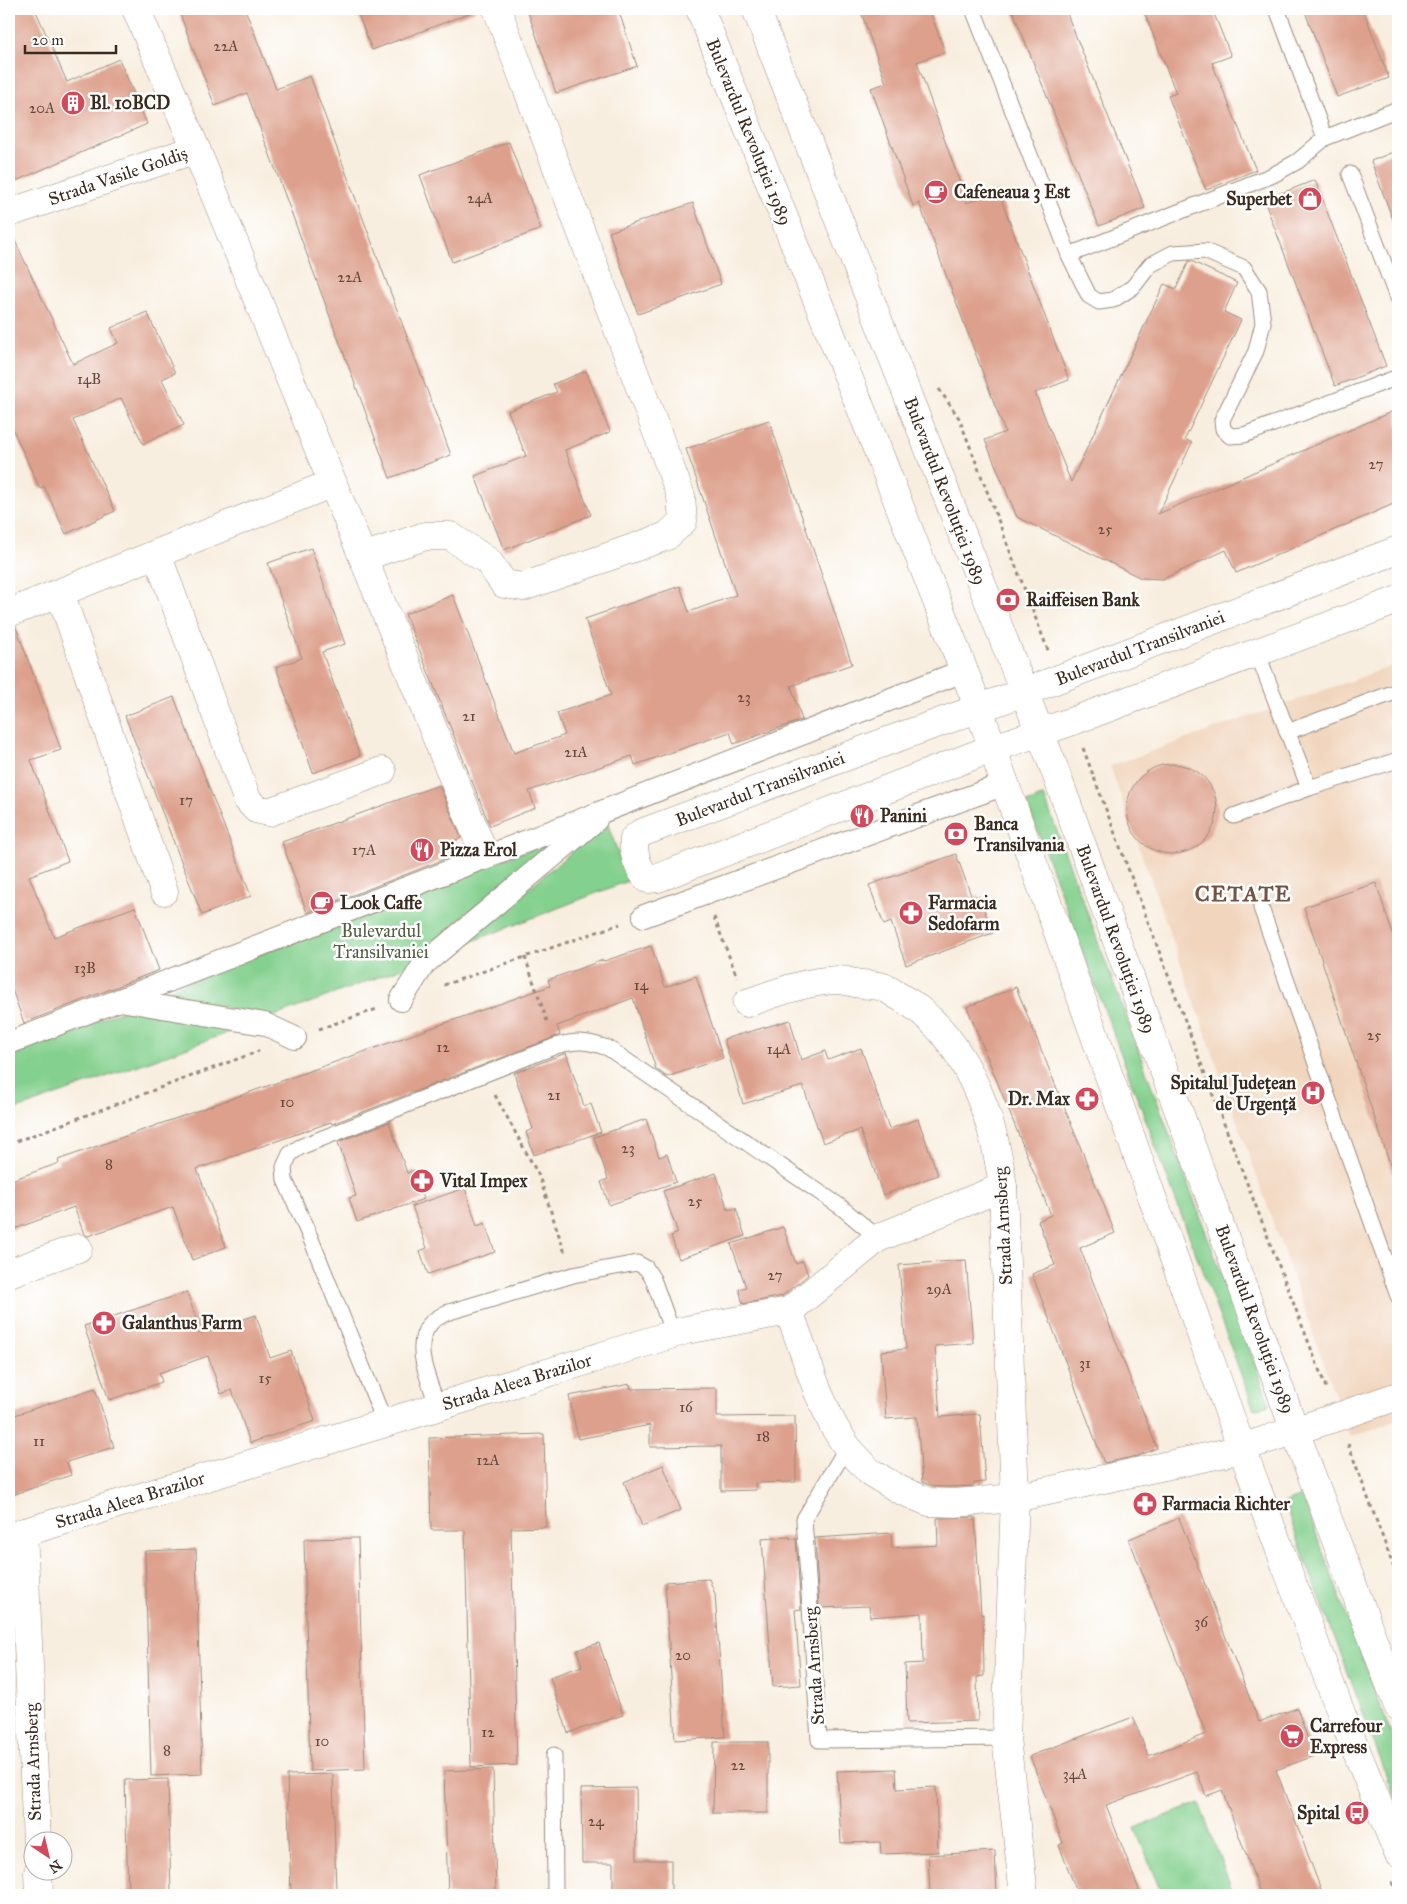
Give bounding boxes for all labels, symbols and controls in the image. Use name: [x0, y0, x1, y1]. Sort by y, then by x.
scale bar: [25, 22, 116, 54]
text: 20 m: [32, 31, 64, 49]
street label: Bulevardul Revoluției 1989: [701, 35, 797, 229]
house number: 22A: [214, 37, 238, 55]
building icon: Bl. 10BCD: [60, 90, 86, 116]
place label: Bl. 10BCD: [90, 92, 170, 114]
house number: 20A: [29, 99, 55, 117]
street label: Strada Vasile Goldiș: [46, 142, 190, 210]
cafe icon: Cafeneaua 3 Est: [923, 179, 949, 205]
place label: Cafeneaua 3 Est: [954, 181, 1071, 204]
shop icon: Superbet: [1297, 186, 1323, 212]
place label: Superbet: [1226, 188, 1293, 211]
house number: 24A: [467, 189, 493, 207]
house number: 22A: [338, 268, 362, 286]
house number: 14B: [77, 370, 101, 388]
street label: Bulevardul Revoluției 1989: [899, 394, 991, 588]
house number: 27: [1369, 455, 1384, 473]
house number: 25: [1098, 520, 1112, 538]
bank icon: Raiffeisen Bank: [995, 587, 1021, 613]
place label: Raiffeisen Bank: [1026, 589, 1140, 611]
street label: Bulevardul Transilvaniei: [1052, 606, 1228, 690]
house number: 23: [737, 688, 751, 706]
house number: 21: [462, 707, 476, 725]
house number: 21A: [564, 743, 588, 761]
street label: Bulevardul Transilvaniei: [672, 747, 848, 831]
house number: 17: [179, 791, 193, 809]
restaurant icon: Panini: [849, 803, 875, 829]
place label: Panini: [880, 805, 928, 827]
place label: Banca Transilvania: [973, 813, 1065, 856]
bank icon: Banca Transilvania: [943, 821, 969, 847]
restaurant icon: Pizza Erol: [409, 837, 435, 863]
place label: Pizza Erol: [440, 839, 518, 861]
house number: 17A: [352, 841, 376, 859]
street label: Bulevardul Revoluției 1989: [1072, 842, 1160, 1036]
district label: CETATE: [1195, 880, 1291, 907]
cafe icon: Look Caffe: [309, 890, 335, 916]
place label: Look Caffe: [340, 892, 422, 914]
place label: Farmacia Sedofarm: [928, 892, 1000, 935]
pharmacy icon: Farmacia Sedofarm: [898, 900, 924, 926]
park label: Bulevardul Transilvaniei: [333, 920, 429, 963]
house number: 13B: [74, 959, 96, 977]
house number: 14: [634, 976, 649, 994]
house number: 25: [1367, 1026, 1381, 1044]
house number: 12: [436, 1038, 450, 1056]
house number: 14A: [767, 1040, 791, 1058]
place label: Spitalul Județean de Urgență: [1170, 1072, 1296, 1116]
hospital icon: Spitalul Județean de Urgență: [1300, 1080, 1326, 1106]
house number: 21: [547, 1086, 561, 1104]
pharmacy icon: Dr. Max: [1074, 1086, 1100, 1112]
place label: Dr. Max: [1008, 1088, 1071, 1110]
house number: 10: [280, 1093, 294, 1111]
house number: 23: [621, 1139, 635, 1157]
house number: 8: [105, 1155, 113, 1173]
street label: Strada Arnsberg: [989, 1166, 1018, 1286]
pharmacy icon: Vital Impex: [409, 1168, 435, 1194]
place label: Vital Impex: [439, 1170, 528, 1193]
house number: 25: [688, 1192, 702, 1210]
street label: Bulevardul Revoluției 1989: [1211, 1222, 1299, 1416]
house number: 27: [768, 1266, 783, 1284]
house number: 29A: [926, 1280, 952, 1298]
pharmacy icon: Galanthus Farm: [91, 1310, 117, 1336]
place label: Galanthus Farm: [122, 1312, 243, 1334]
street label: Strada Aleea Brazilor: [440, 1349, 595, 1415]
house number: 31: [1079, 1354, 1091, 1372]
house number: 15: [259, 1369, 271, 1387]
house number: 16: [679, 1398, 694, 1416]
house number: 18: [756, 1427, 770, 1445]
house number: 11: [33, 1432, 45, 1450]
house number: 12A: [476, 1451, 500, 1469]
street label: Strada Aleea Brazilor: [53, 1467, 208, 1533]
pharmacy icon: Farmacia Richter: [1132, 1491, 1158, 1517]
place label: Farmacia Richter: [1162, 1493, 1291, 1515]
street label: Strada Arnsberg: [799, 1606, 830, 1726]
house number: 36: [1194, 1613, 1209, 1631]
house number: 20: [675, 1646, 691, 1664]
street label: Strada Arnsberg: [20, 1702, 47, 1821]
place label: Carrefour Express: [1310, 1715, 1383, 1759]
house number: 12: [481, 1723, 495, 1741]
supermarket icon: Carrefour Express: [1279, 1723, 1305, 1749]
house number: 10: [315, 1732, 329, 1750]
house number: 8: [163, 1741, 171, 1759]
house number: 22: [731, 1756, 746, 1774]
house number: 34A: [1063, 1765, 1087, 1783]
bus stop icon: Spital: [1344, 1800, 1370, 1826]
place label: Spital: [1297, 1802, 1341, 1825]
house number: 24: [588, 1812, 605, 1830]
north arrow: [22, 1832, 72, 1882]
text: N: [45, 1856, 65, 1877]

